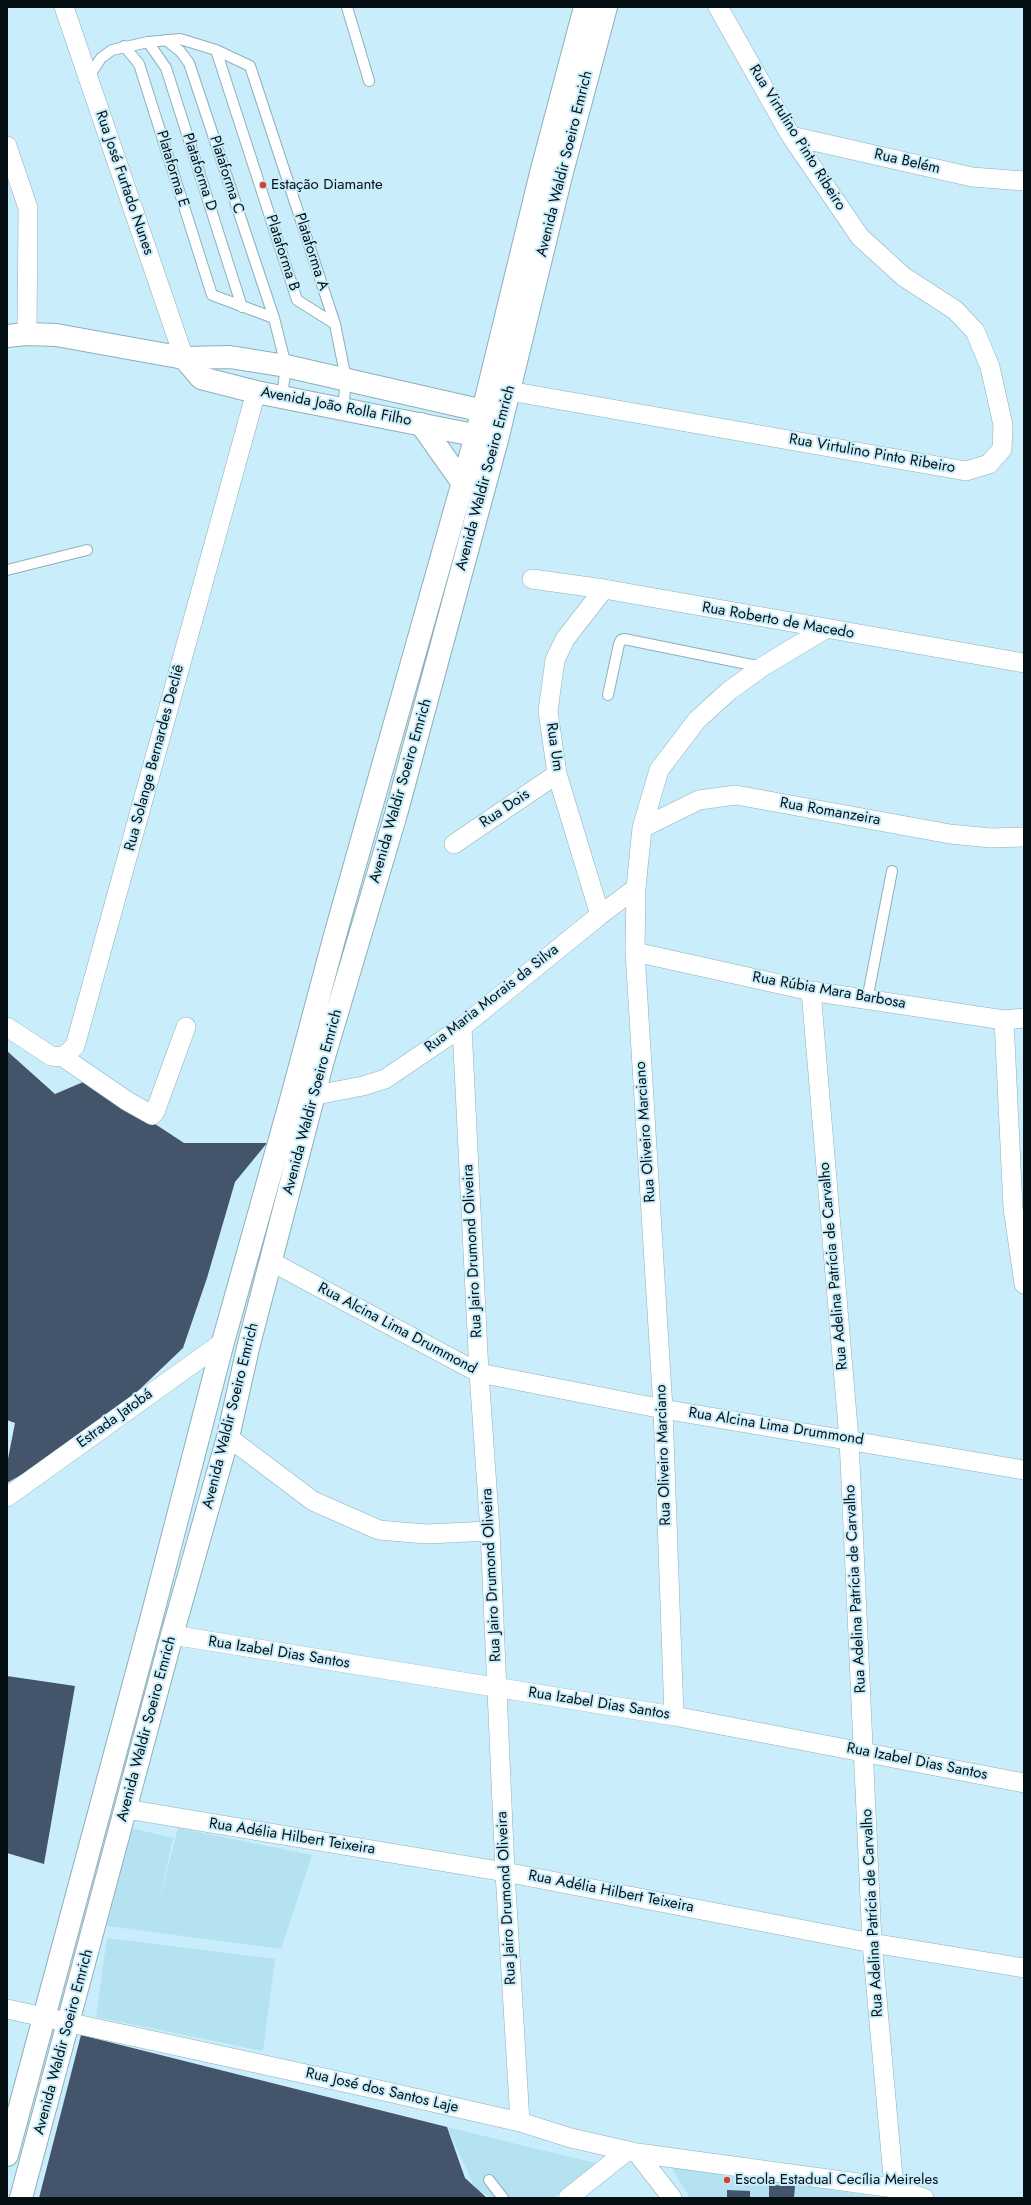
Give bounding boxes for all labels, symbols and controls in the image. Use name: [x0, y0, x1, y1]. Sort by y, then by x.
street label: Rua Virtulino Pinto Ribeiro: [745, 62, 849, 214]
street label: Avenida Waldir Soeiro Emrich: [533, 69, 597, 259]
street label: Rua José Furtado Nunes: [91, 108, 157, 258]
street label: Plataforma E: [152, 129, 192, 209]
street label: Plataforma D: [178, 131, 220, 213]
street label: Plataforma C: [205, 134, 247, 216]
street label: Rua Belém: [872, 146, 942, 178]
place label: Estação Diamante: [271, 176, 383, 194]
marker: Estação Diamante: [258, 180, 268, 190]
street label: Plataforma A: [290, 211, 332, 293]
street label: Plataforma B: [261, 213, 303, 293]
street label: Avenida Waldir Soeiro Emrich: [453, 383, 519, 573]
street label: Avenida João Rolla Filho: [259, 384, 413, 430]
street label: Rua Virtulino Pinto Ribeiro: [788, 431, 956, 477]
street label: Rua Roberto de Macedo: [701, 599, 855, 643]
street label: Rua Solange Bernardes Decliê: [121, 663, 189, 853]
street label: Avenida Waldir Soeiro Emrich: [366, 697, 436, 885]
street label: Rua Um: [542, 721, 566, 773]
street label: Rua Dois: [477, 786, 533, 832]
street label: Rua Romanzeira: [778, 794, 882, 830]
street label: Rua Maria Morais da Silva: [421, 941, 563, 1057]
street label: Rua Rúbia Mara Barbosa: [751, 969, 907, 1013]
street label: Avenida Waldir Soeiro Emrich: [280, 1007, 346, 1197]
street label: Rua Oliveiro Marciano: [632, 1061, 660, 1203]
street label: Rua Adelina Patrícia de Carvalho: [816, 1161, 852, 1371]
street label: Rua Jairo Drumond Oliveira: [459, 1164, 487, 1338]
street label: Rua Alcina Lima Drummond: [315, 1279, 479, 1379]
street label: Avenida Waldir Soeiro Emrich: [199, 1321, 263, 1511]
street label: Rua Oliveiro Marciano: [653, 1384, 675, 1526]
street label: Estrada Jatobá: [74, 1386, 156, 1452]
street label: Rua Alcina Lima Drummond: [687, 1404, 865, 1450]
street label: Rua Adelina Patrícia de Carvalho: [842, 1484, 870, 1694]
street label: Rua Jairo Drumond Oliveira: [478, 1488, 506, 1662]
street label: Rua Izabel Dias Santos: [207, 1633, 351, 1673]
street label: Avenida Waldir Soeiro Emrich: [114, 1634, 180, 1824]
street label: Rua Izabel Dias Santos: [527, 1684, 671, 1724]
street label: Rua Izabel Dias Santos: [845, 1740, 989, 1784]
street label: Rua Adelina Patrícia de Carvalho: [859, 1808, 887, 2018]
street label: Rua Jairo Drumond Oliveira: [493, 1811, 521, 1985]
street label: Rua Adélia Hilbert Teixeira: [208, 1815, 376, 1859]
street label: Rua Adélia Hilbert Teixeira: [527, 1867, 695, 1917]
street label: Avenida Waldir Soeiro Emrich: [31, 1947, 97, 2137]
street label: Rua José dos Santos Laje: [304, 2065, 460, 2117]
place label: Escola Estadual Cecília Meireles: [735, 2171, 938, 2189]
marker: Escola Estadual Cecília Meireles: [722, 2175, 732, 2185]

